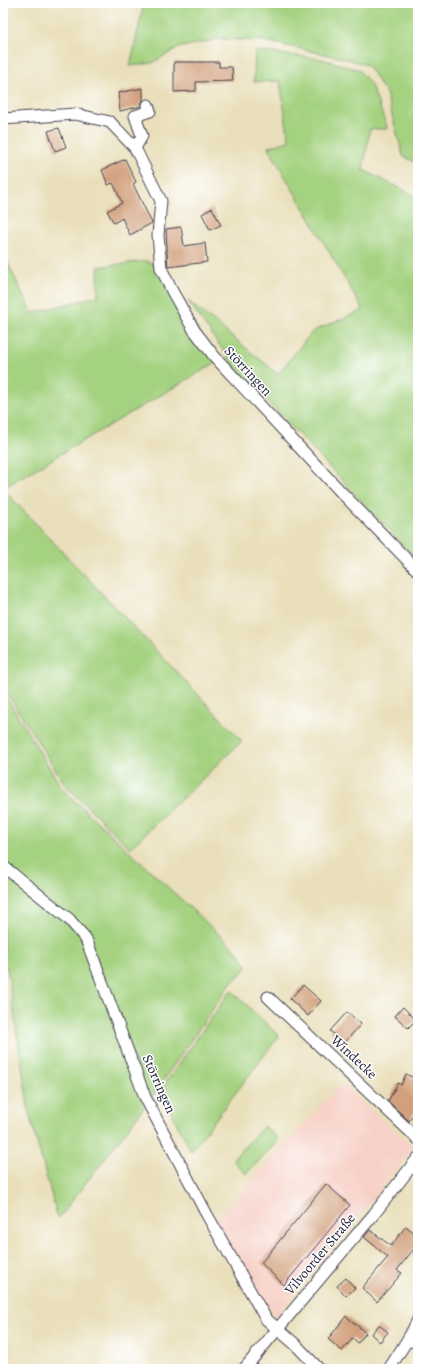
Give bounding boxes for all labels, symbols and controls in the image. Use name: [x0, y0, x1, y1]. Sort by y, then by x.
street label: Störringen: [220, 342, 276, 401]
street label: Windecke: [326, 1030, 381, 1083]
street label: Störringen: [138, 1052, 180, 1117]
street label: Vilvoorder Straße: [280, 1209, 360, 1299]

